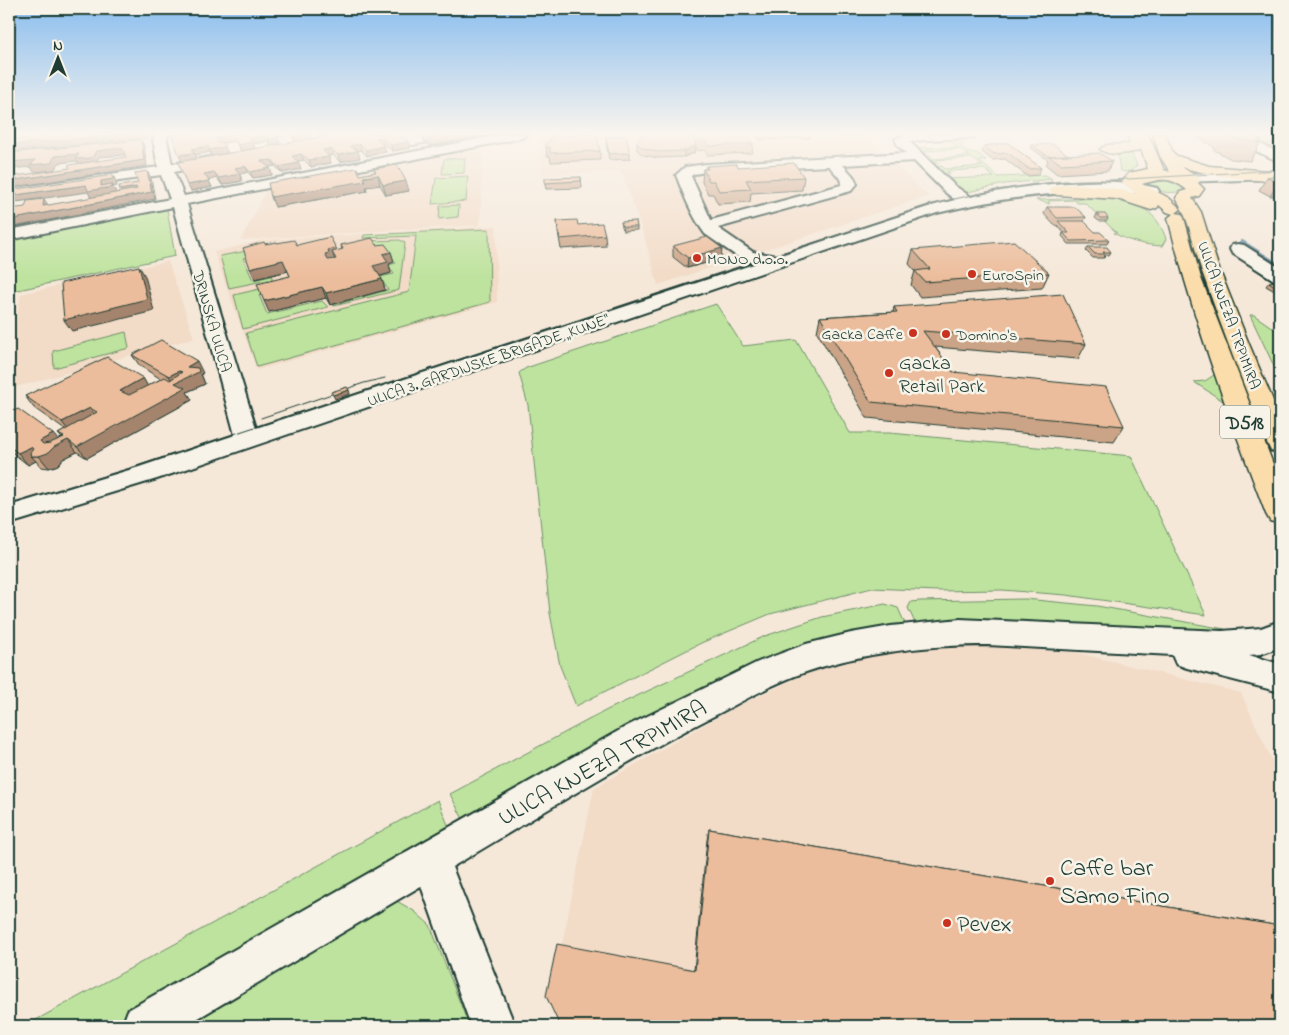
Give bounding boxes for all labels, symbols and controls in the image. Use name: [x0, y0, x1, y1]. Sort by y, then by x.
north arrow: [32, 32, 82, 82]
text: N: [53, 36, 63, 57]
street label: ULICA KNEZA TRPIMIRA: [1190, 238, 1266, 393]
place label: MONO d.o.o.: [707, 248, 788, 272]
marker: MONO d.o.o.: [691, 252, 703, 264]
place label: EuroSpin: [982, 264, 1044, 288]
street label: DRINSKA ULICA: [185, 267, 237, 375]
marker: EuroSpin: [966, 268, 978, 280]
street label: ULICA 3. GARDIJSKE BRIGADE „KUNE“: [364, 308, 613, 414]
place label: Gacka Caffe: [821, 323, 904, 347]
place label: Domino's: [955, 324, 1017, 348]
marker: Gacka Caffe: [907, 327, 919, 339]
marker: Domino's: [940, 328, 952, 340]
place label: Gacka Retail Park: [899, 350, 985, 402]
marker: Gacka Retail Park: [883, 367, 895, 379]
road number: D518: [1220, 406, 1270, 438]
street label: ULICA KNEZA TRPIMIRA: [492, 692, 714, 836]
place label: Caffe bar Samo Fino: [1060, 852, 1170, 915]
marker: Caffe bar Samo Fino: [1044, 875, 1056, 887]
place label: Pevex: [957, 908, 1012, 943]
marker: Pevex: [941, 917, 953, 929]

